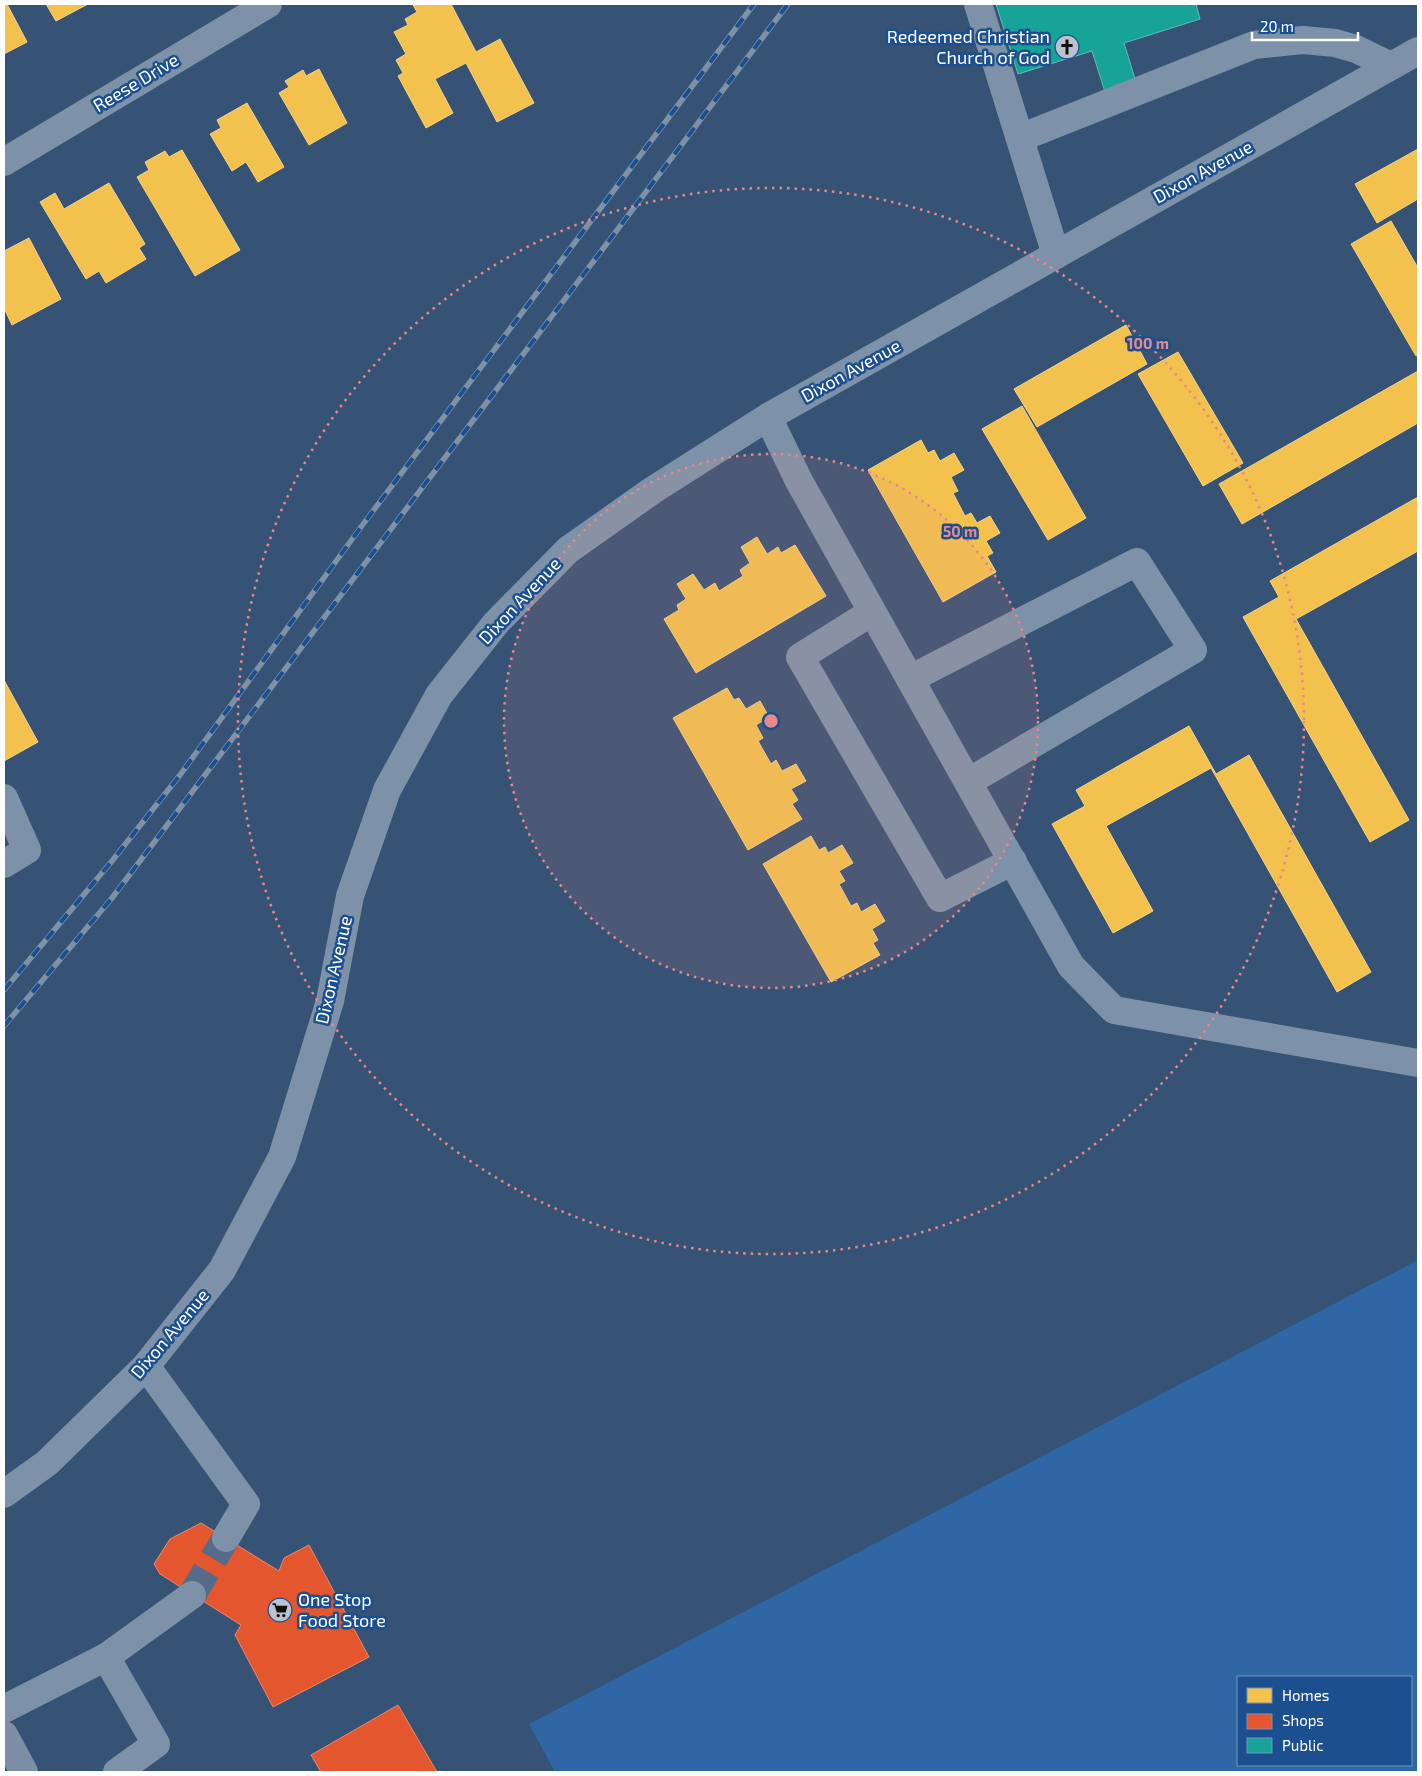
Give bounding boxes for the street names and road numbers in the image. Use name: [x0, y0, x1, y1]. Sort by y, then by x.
street label: Reese Drive: [89, 48, 182, 116]
street label: Dixon Avenue: [1149, 135, 1256, 207]
street label: Dixon Avenue: [797, 334, 904, 406]
street label: Dixon Avenue: [474, 552, 565, 648]
street label: Dixon Avenue: [310, 914, 356, 1026]
street label: Dixon Avenue: [125, 1284, 213, 1383]

